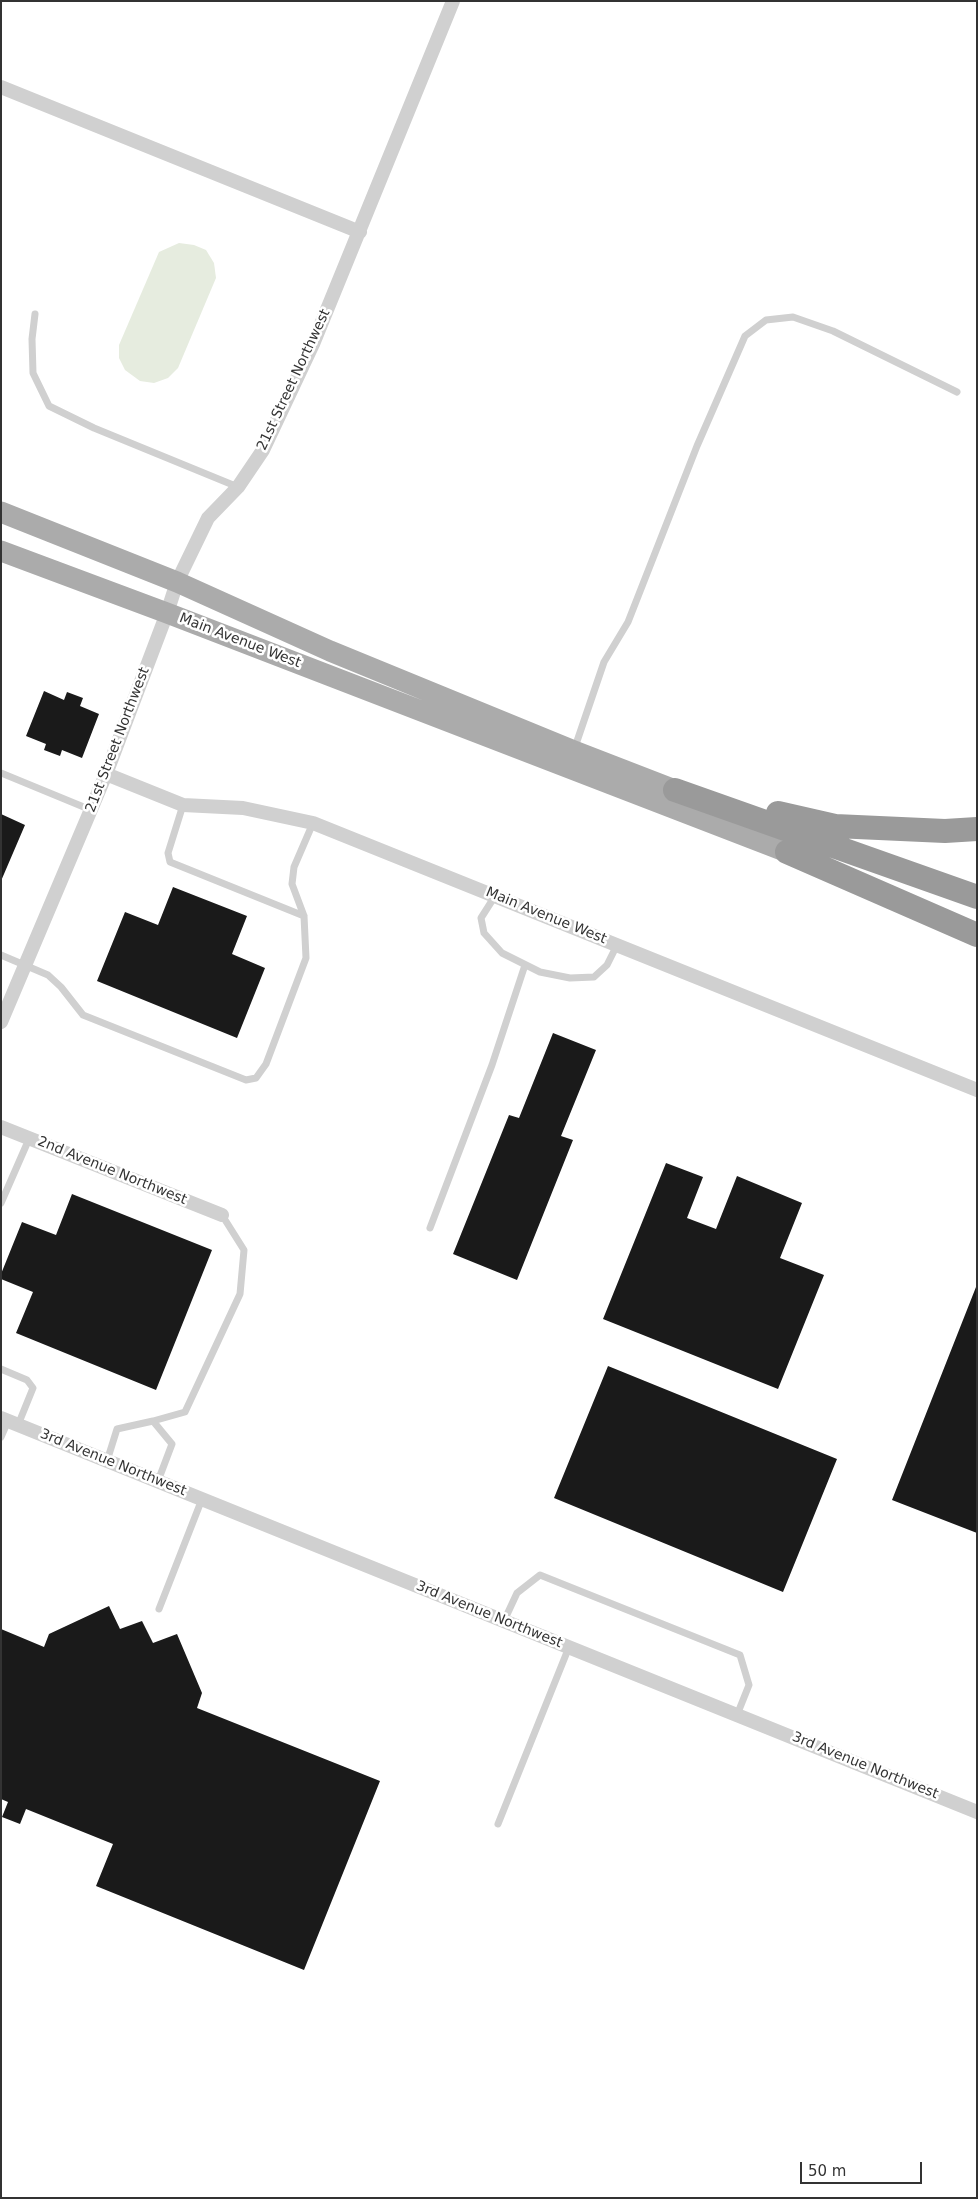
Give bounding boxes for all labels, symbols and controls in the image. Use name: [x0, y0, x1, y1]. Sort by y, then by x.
street label: 21st Street Northwest: [254, 307, 334, 453]
street label: Main Avenue West: [177, 610, 303, 672]
street label: 21st Street Northwest: [83, 665, 153, 815]
street label: Main Avenue West: [483, 884, 609, 948]
street label: 2nd Avenue Northwest: [35, 1133, 189, 1209]
street label: 3rd Avenue Northwest: [37, 1426, 189, 1500]
street label: 3rd Avenue Northwest: [413, 1578, 565, 1652]
street label: 3rd Avenue Northwest: [789, 1729, 941, 1803]
scale bar: [803, 2152, 926, 2184]
text: 50 m: [808, 2162, 846, 2180]

